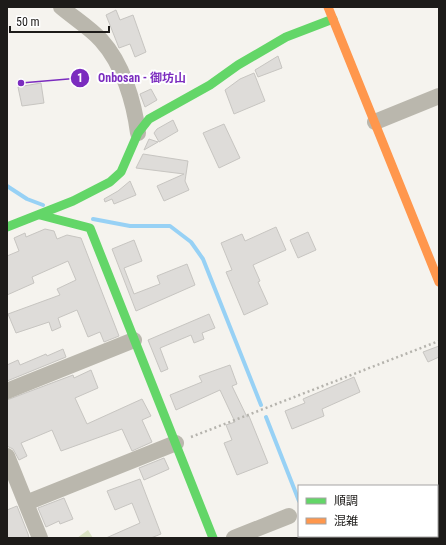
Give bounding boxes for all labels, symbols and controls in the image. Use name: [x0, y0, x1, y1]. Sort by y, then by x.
scale bar: [10, 8, 109, 34]
text: 50 m: [16, 15, 40, 29]
callout: Onbosan - 御坊山: [70, 66, 194, 90]
text: 1: [77, 71, 83, 85]
text: Onbosan - 御坊山: [98, 71, 186, 85]
legend: [298, 485, 438, 537]
text: 順調: [334, 494, 358, 508]
text: 混雑: [334, 514, 358, 528]

